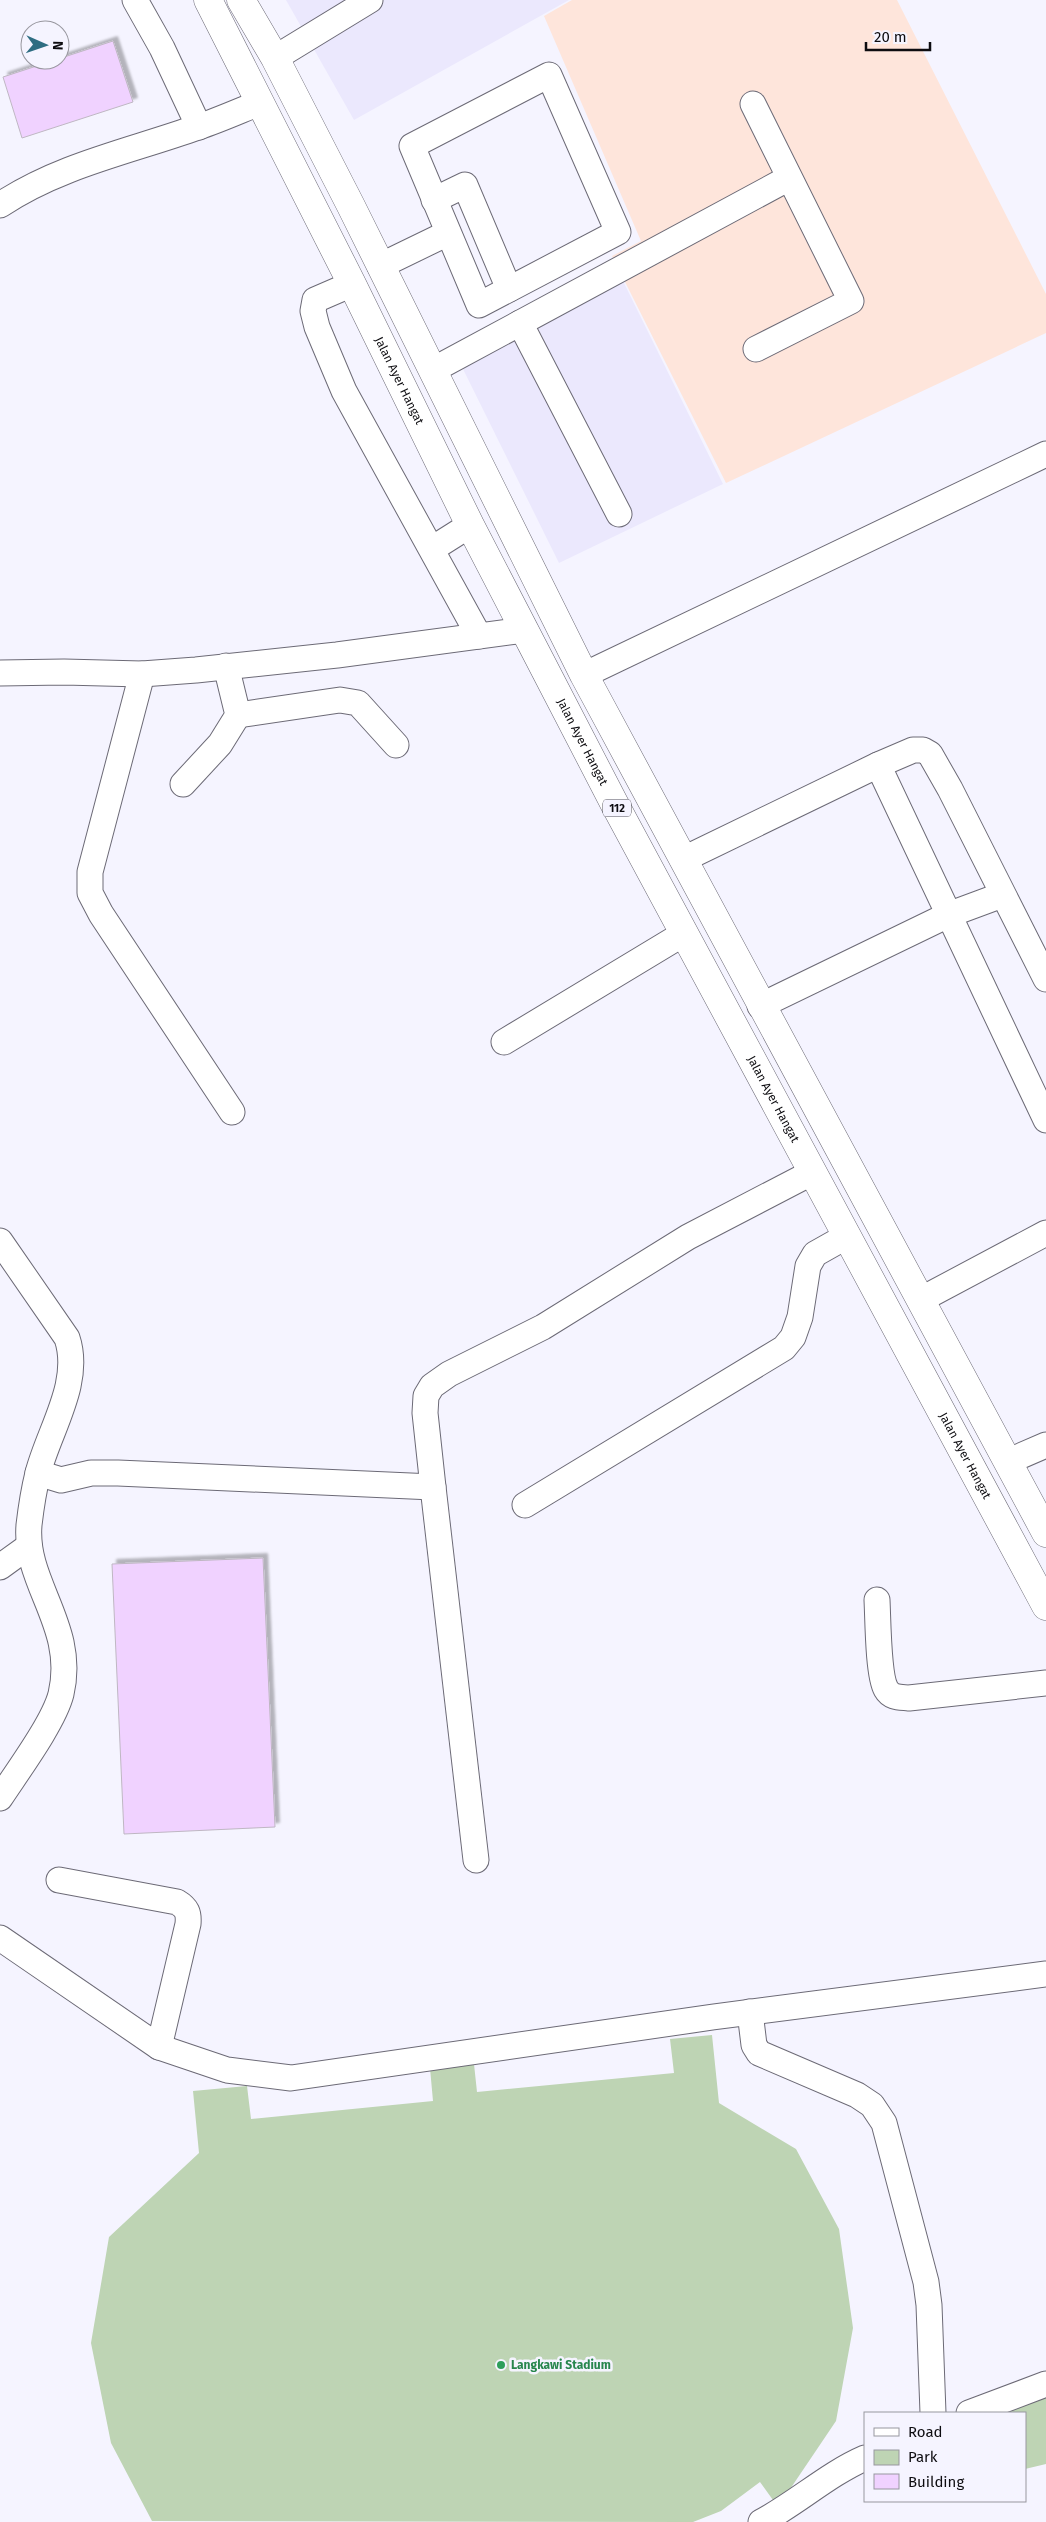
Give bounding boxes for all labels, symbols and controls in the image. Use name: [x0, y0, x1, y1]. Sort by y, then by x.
north arrow: [20, 20, 70, 70]
scale bar: [866, 20, 930, 52]
text: 20 m: [874, 28, 907, 46]
text: N: [49, 40, 66, 50]
street label: Jalan Ayer Hangat: [372, 334, 427, 427]
street label: Jalan Ayer Hangat: [554, 696, 611, 788]
road number: 112: [603, 800, 631, 816]
street label: Jalan Ayer Hangat: [744, 1053, 803, 1145]
street label: Jalan Ayer Hangat: [936, 1410, 994, 1502]
place label: Langkawi Stadium: [511, 2358, 611, 2372]
marker: Langkawi Stadium: [495, 2359, 507, 2371]
legend: [864, 2412, 1026, 2502]
text: Road: [908, 2423, 943, 2441]
text: Park: [908, 2448, 938, 2466]
text: Building: [908, 2473, 964, 2491]

